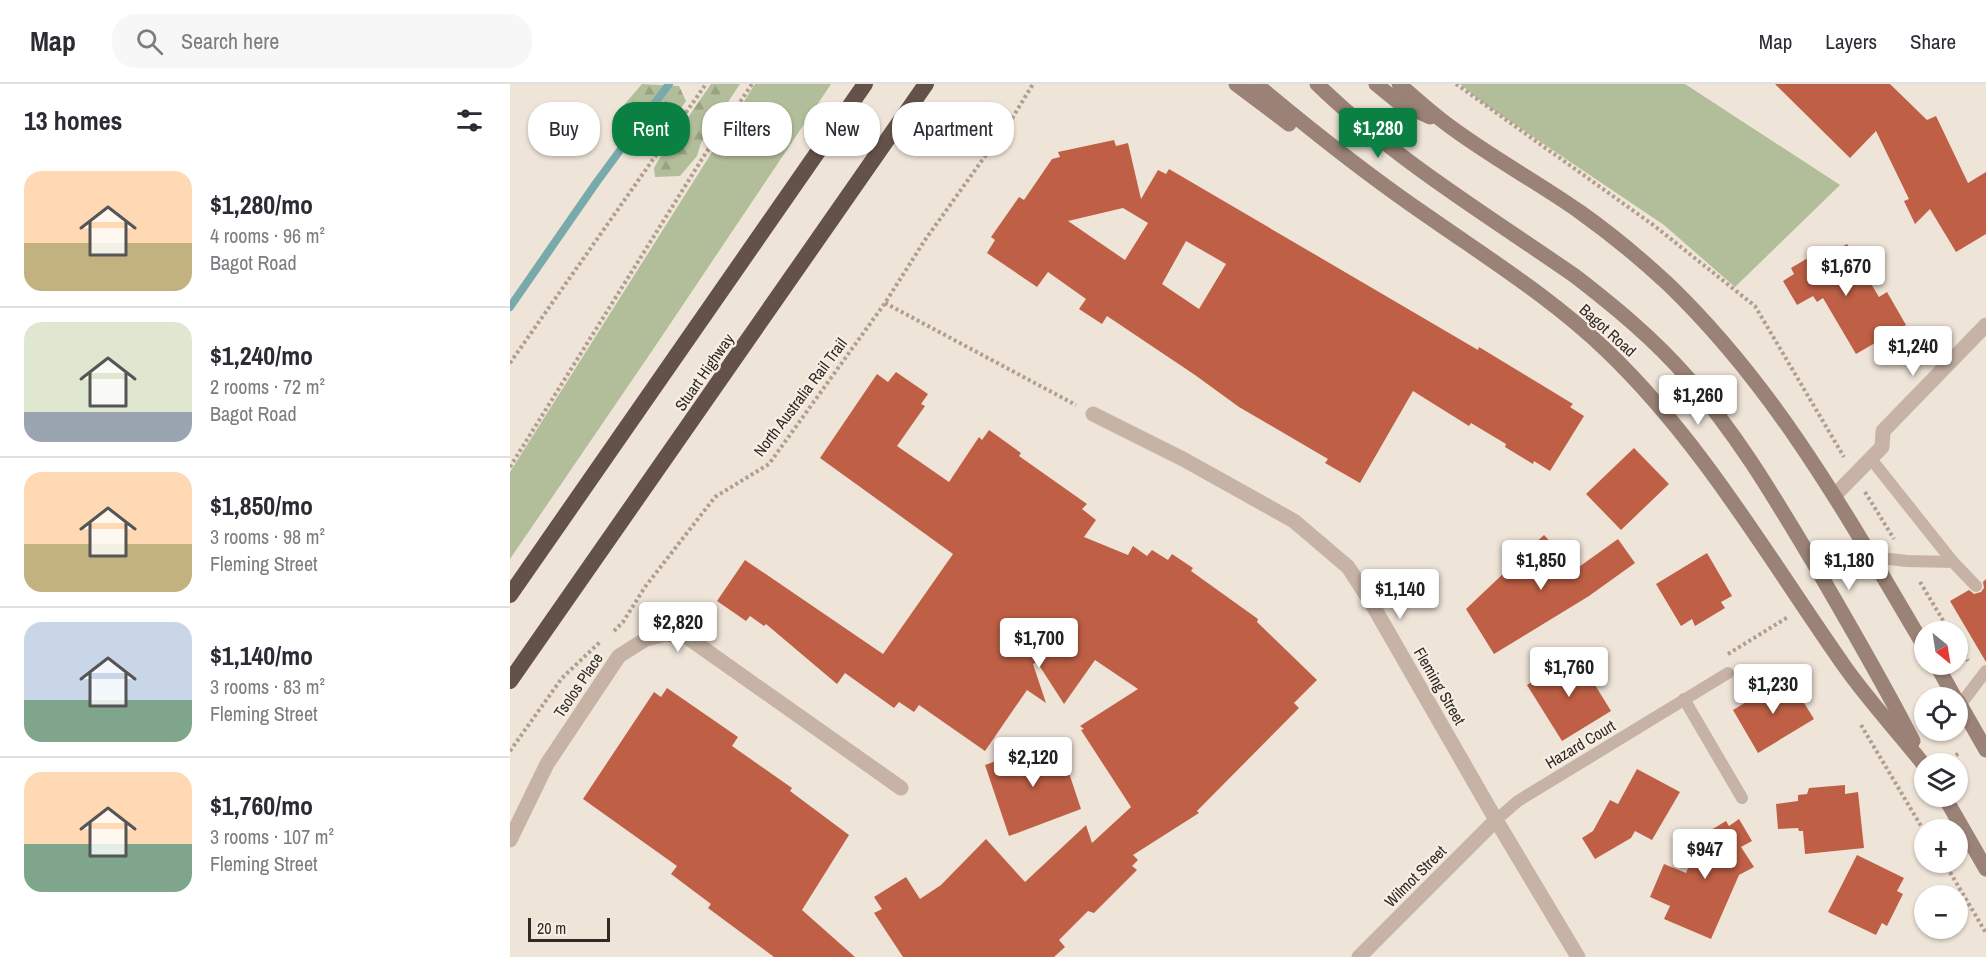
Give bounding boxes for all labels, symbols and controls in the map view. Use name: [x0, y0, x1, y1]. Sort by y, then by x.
search box: [112, 14, 532, 68]
text: Map: [30, 22, 76, 60]
icon: search: [133, 25, 166, 58]
text: Search here: [181, 26, 279, 56]
text: Map: [1759, 27, 1792, 56]
text: Layers: [1825, 27, 1877, 56]
text: Share: [1910, 27, 1956, 56]
chip: Buy: [528, 102, 600, 156]
chip: Rent: [612, 102, 690, 156]
chip: Filters: [702, 102, 792, 156]
chip: New: [804, 102, 880, 156]
chip: Apartment: [892, 102, 1014, 156]
text: 13 homes: [24, 103, 122, 138]
icon: filters: [453, 104, 486, 137]
pin: $1,280: [1329, 108, 1427, 159]
text: $1,280: [1353, 114, 1403, 141]
text: $1,280/mo: [210, 187, 313, 222]
icon: home: [72, 195, 144, 267]
text: 4 rooms · 96 m²: [210, 222, 325, 249]
pin: $1,670: [1797, 246, 1895, 297]
text: Bagot Road: [210, 249, 297, 276]
text: $1,670: [1821, 252, 1871, 279]
street label: Bagot Road: [1575, 299, 1641, 361]
pin: $1,240: [1864, 326, 1962, 377]
street label: Stuart Highway: [669, 329, 739, 415]
text: $1,240: [1888, 332, 1938, 359]
street label: North Australia Rail Trail: [748, 333, 852, 461]
text: $1,240/mo: [210, 338, 313, 373]
icon: home: [72, 346, 144, 418]
text: 2 rooms · 72 m²: [210, 373, 325, 400]
pin: $1,260: [1649, 375, 1747, 426]
text: $1,260: [1673, 381, 1723, 408]
text: Bagot Road: [210, 400, 297, 427]
text: $1,850/mo: [210, 488, 313, 523]
icon: home: [72, 496, 144, 568]
text: 3 rooms · 98 m²: [210, 523, 325, 550]
pin: $1,850: [1492, 540, 1590, 591]
pin: $1,180: [1800, 540, 1898, 591]
text: $1,850: [1516, 546, 1566, 573]
text: $1,180: [1824, 546, 1874, 573]
text: Fleming Street: [210, 550, 318, 577]
pin: $1,140: [1351, 569, 1449, 620]
text: $1,140: [1375, 575, 1425, 602]
pin: $2,820: [629, 602, 727, 653]
text: $2,820: [653, 608, 703, 635]
pin: $1,700: [990, 618, 1088, 669]
north arrow: [1914, 621, 1968, 675]
map controls: [1914, 621, 1968, 939]
text: $1,700: [1014, 624, 1064, 651]
text: $1,140/mo: [210, 638, 313, 673]
street label: Fleming Street: [1409, 643, 1471, 729]
icon: home: [72, 646, 144, 718]
pin: $1,760: [1520, 647, 1618, 698]
street label: Tsolos Place: [548, 648, 608, 722]
text: $1,760: [1544, 653, 1594, 680]
pin: $1,230: [1724, 664, 1822, 715]
text: $1,230: [1748, 670, 1798, 697]
text: 3 rooms · 83 m²: [210, 673, 325, 700]
button: locate: [1914, 687, 1968, 741]
text: Fleming Street: [210, 700, 318, 727]
street label: Hazard Court: [1541, 714, 1619, 774]
pin: $2,120: [984, 737, 1082, 788]
text: $2,120: [1008, 743, 1058, 770]
button: layers: [1914, 753, 1968, 807]
text: $1,760/mo: [210, 788, 313, 823]
icon: home: [72, 796, 144, 868]
button: +: [1914, 819, 1968, 873]
text: 3 rooms · 107 m²: [210, 823, 334, 850]
pin: $947: [1669, 829, 1741, 880]
text: $947: [1687, 835, 1723, 862]
street label: Wilmot Street: [1379, 840, 1451, 912]
text: Fleming Street: [210, 850, 318, 877]
button: −: [1914, 885, 1968, 939]
scale bar: [528, 915, 610, 942]
text: 20 m: [537, 917, 566, 939]

